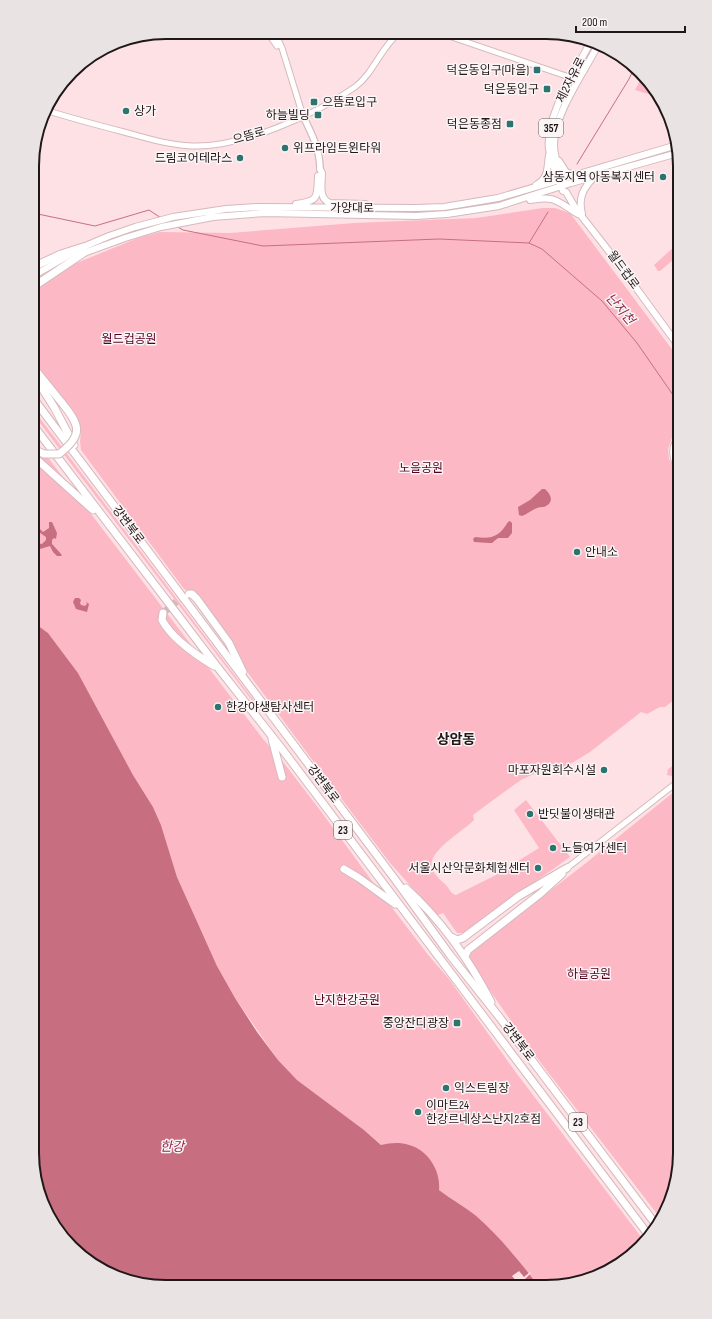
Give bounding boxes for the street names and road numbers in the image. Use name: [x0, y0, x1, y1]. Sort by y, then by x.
street label: 제2자유로: [553, 55, 589, 105]
road number: 357: [539, 119, 563, 137]
street label: 으뜸로: [231, 124, 267, 148]
street label: 가양대로: [330, 201, 374, 216]
street label: 월드컵로: [604, 248, 642, 292]
street label: 강변북로: [109, 503, 147, 547]
street label: 강변북로: [304, 762, 342, 806]
road number: 23: [334, 821, 352, 839]
street label: 강변북로: [499, 1020, 537, 1064]
road number: 23: [569, 1113, 587, 1131]

